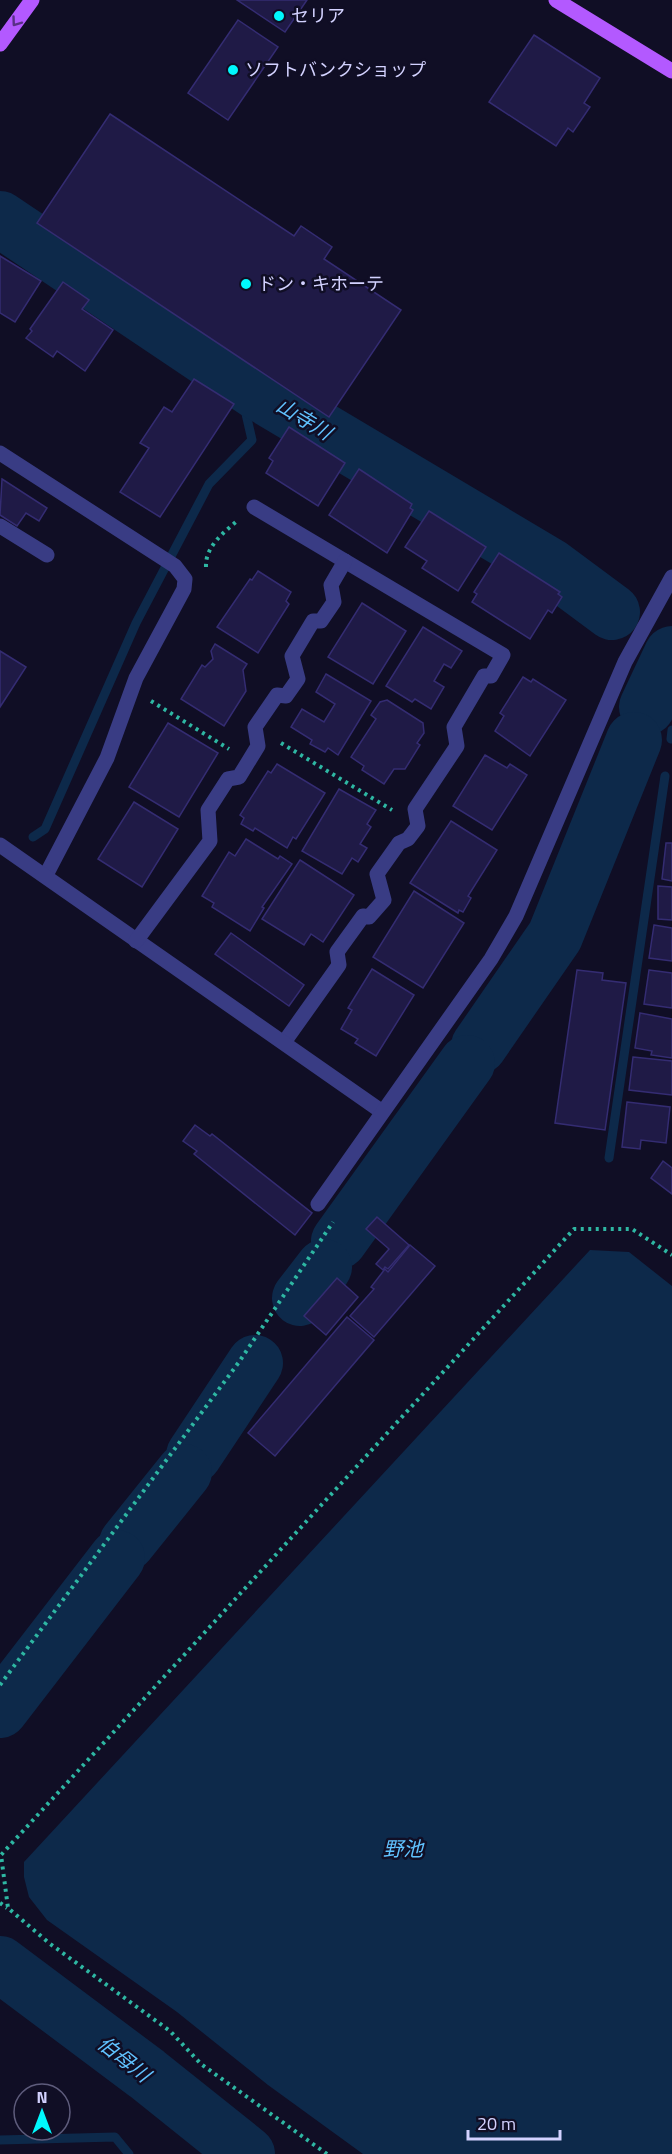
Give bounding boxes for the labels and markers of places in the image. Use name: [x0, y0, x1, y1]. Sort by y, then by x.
place label: セリア: [291, 2, 345, 29]
marker: セリア: [272, 9, 286, 23]
place label: ソフトバンクショップ: [245, 56, 426, 83]
marker: ソフトバンクショップ: [226, 63, 240, 77]
place label: ドン・キホーテ: [258, 270, 384, 297]
marker: ドン・キホーテ: [239, 277, 253, 291]

